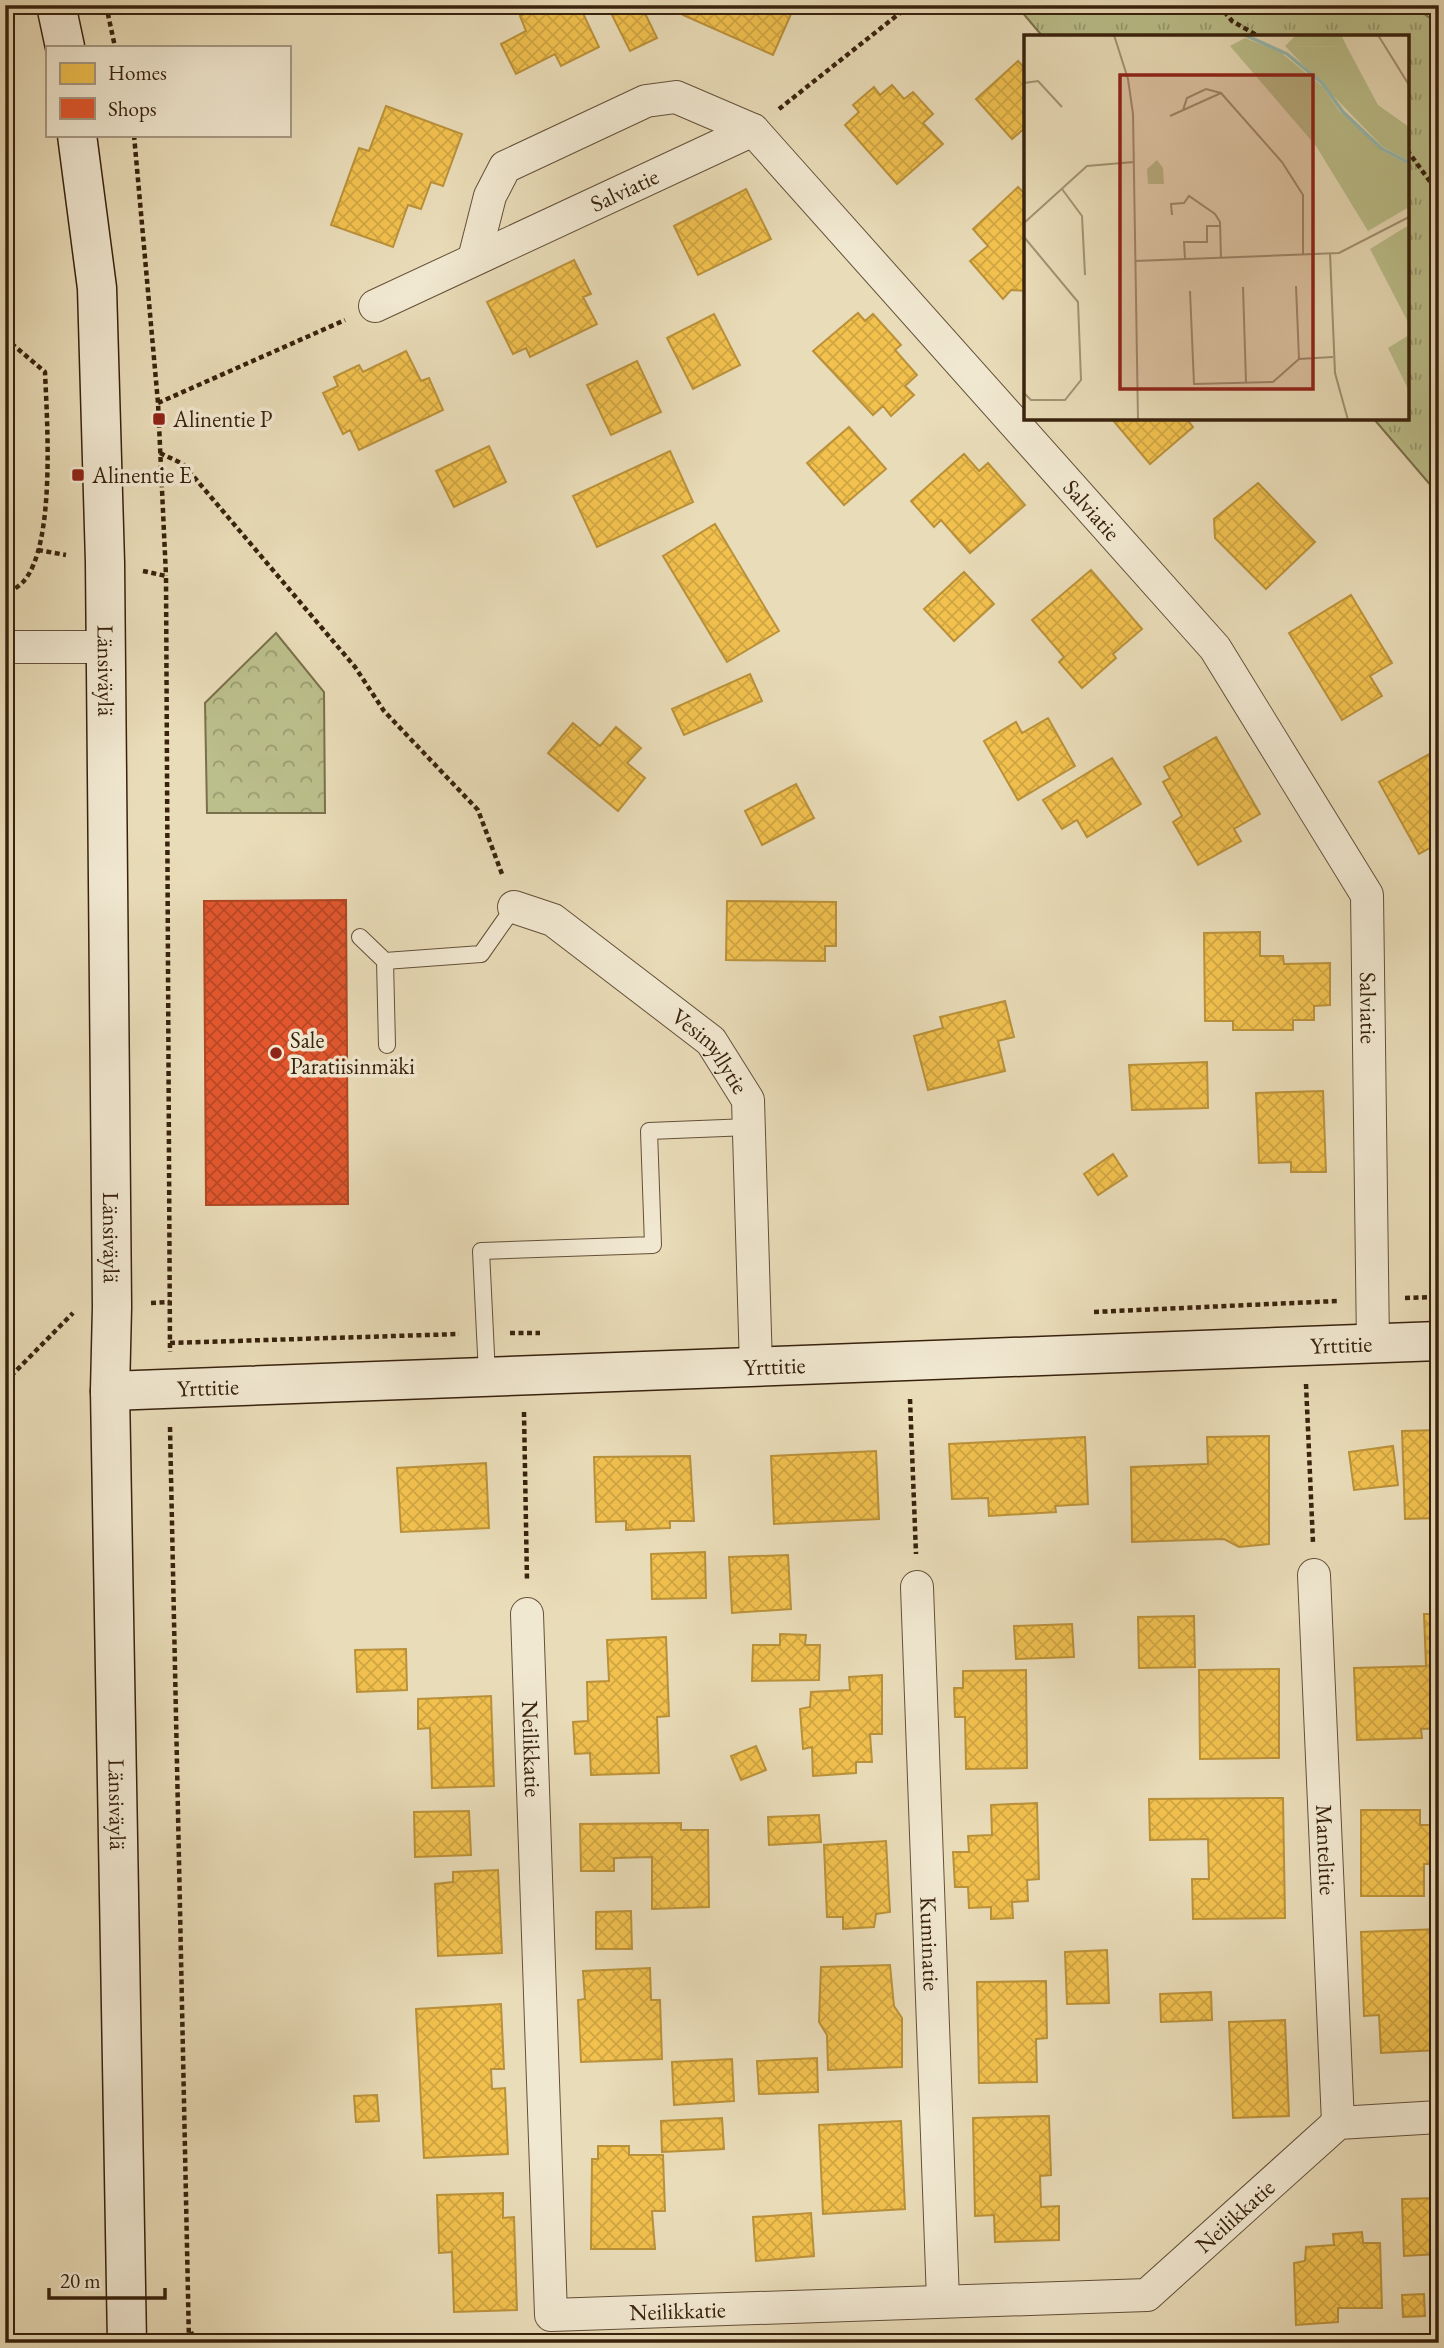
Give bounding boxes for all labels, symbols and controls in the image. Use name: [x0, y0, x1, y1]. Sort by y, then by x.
inset map: [1024, 35, 1409, 420]
legend: [46, 46, 290, 136]
text: Homes: [108, 59, 167, 86]
text: Shops: [108, 95, 157, 122]
street label: Salviatie: [585, 161, 663, 219]
place label: Alinentie P: [172, 404, 273, 434]
marker: Alinentie P: [151, 411, 167, 427]
place label: Alinentie E: [91, 460, 192, 490]
marker: Alinentie E: [70, 467, 86, 483]
street label: Salviatie: [1057, 473, 1127, 547]
street label: Länsiväylä: [91, 625, 121, 717]
street label: Salviatie: [1353, 972, 1384, 1044]
street label: Vesimyllytie: [666, 1001, 755, 1099]
place label: Sale Paratiisinmäki: [290, 1025, 415, 1081]
marker: Sale Paratiisinmäki: [268, 1045, 284, 1061]
street label: Länsiväylä: [96, 1192, 127, 1284]
street label: Yrttitie: [1310, 1329, 1373, 1361]
street label: Yrttitie: [743, 1350, 806, 1382]
street label: Yrttitie: [176, 1371, 240, 1403]
street label: Neilikkatie: [515, 1700, 548, 1798]
street label: Länsiväylä: [102, 1759, 133, 1851]
street label: Mantelitie: [1309, 1804, 1343, 1896]
street label: Kuminatie: [913, 1896, 947, 1992]
street label: Neilikkatie: [1189, 2172, 1281, 2259]
scale bar: [49, 2257, 164, 2301]
text: 20 m: [60, 2267, 101, 2294]
street label: Neilikkatie: [629, 2294, 726, 2327]

